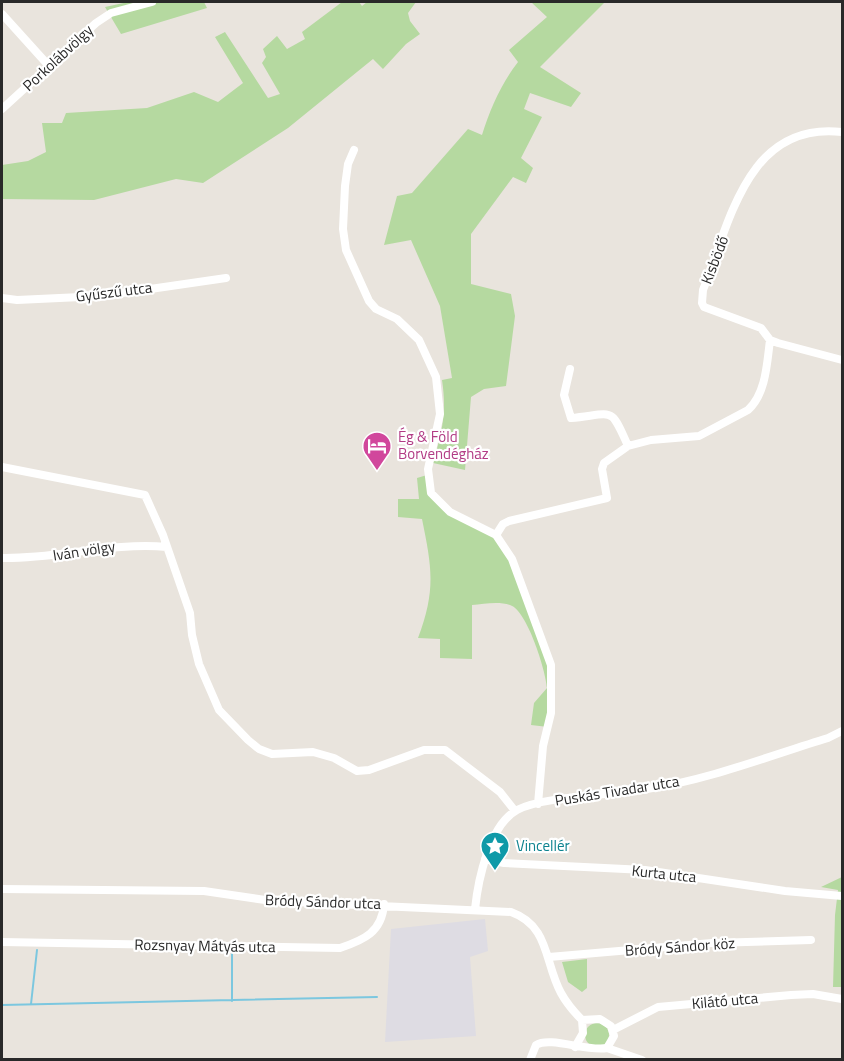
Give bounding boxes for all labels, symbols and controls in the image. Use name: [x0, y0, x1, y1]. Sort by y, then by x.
street label: Porkolábvölgy: [17, 19, 98, 96]
street label: Kisbödő: [695, 232, 734, 288]
street label: Gyűszű utca: [74, 275, 154, 308]
place label: Ég & Föld Borvendégház: [398, 425, 489, 465]
hotel icon: Ég & Föld Borvendégház: [361, 430, 393, 472]
street label: Iván völgy: [51, 534, 117, 567]
street label: Puskás Tivadar utca: [553, 769, 681, 812]
place icon: Vincellér: [479, 830, 511, 872]
place label: Vincellér: [516, 834, 570, 857]
street label: Kurta utca: [631, 859, 698, 888]
street label: Bródy Sándor utca: [265, 888, 382, 915]
street label: Bródy Sándor köz: [624, 931, 736, 962]
street label: Rozsnyay Mátyás utca: [134, 933, 276, 958]
street label: Kilátó utca: [691, 986, 760, 1015]

